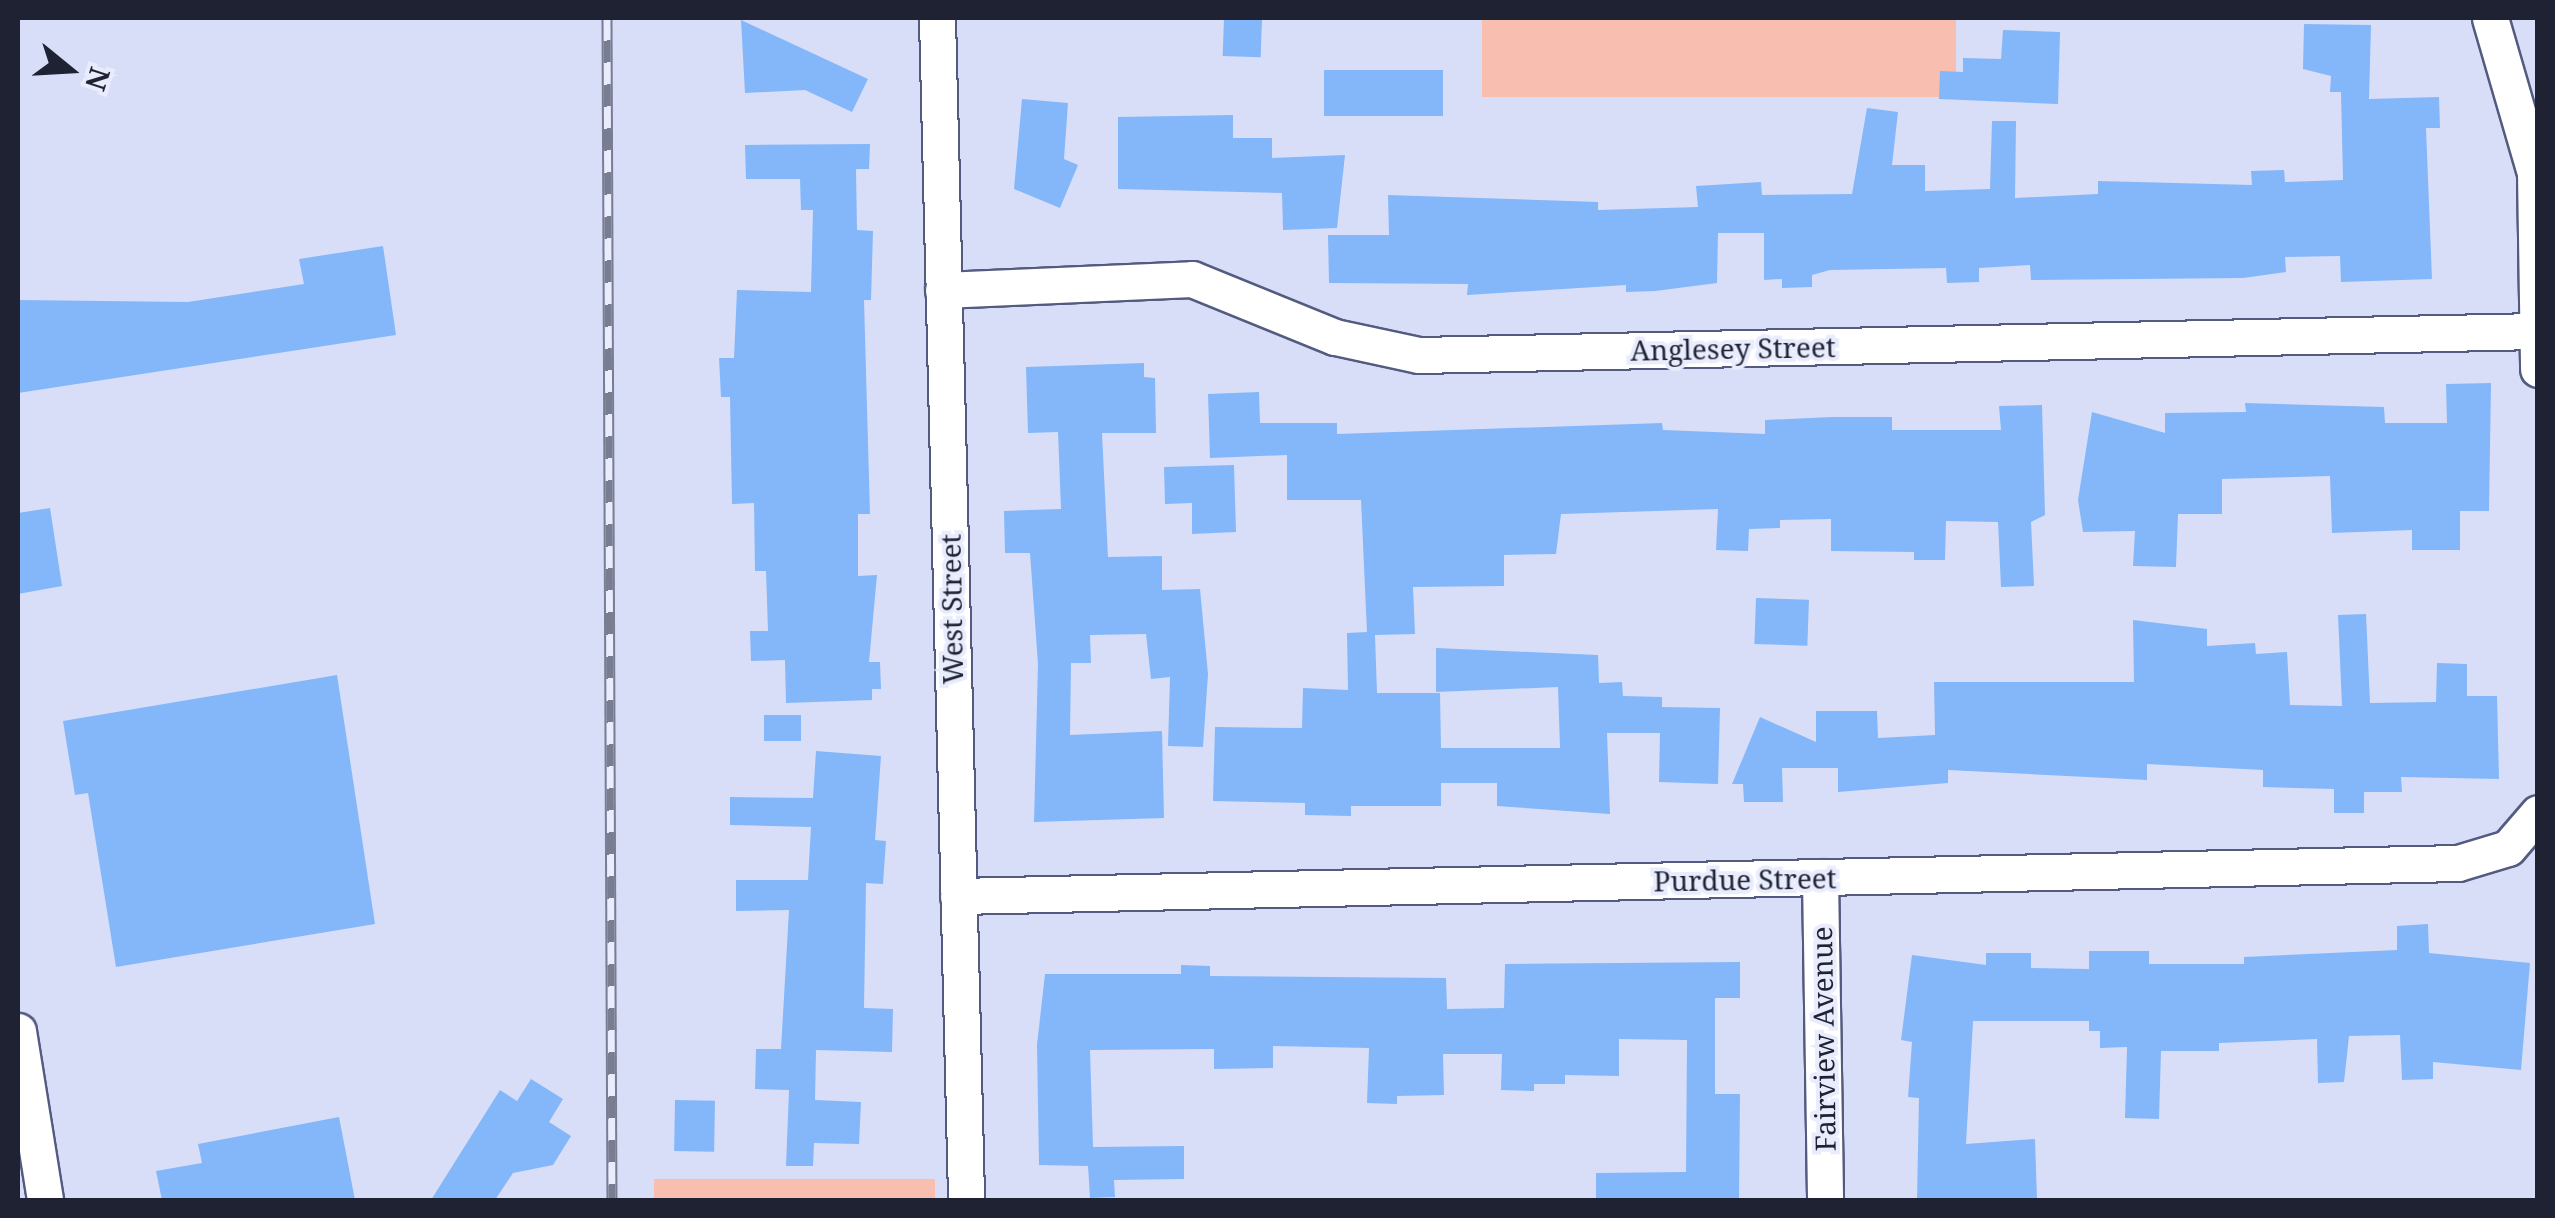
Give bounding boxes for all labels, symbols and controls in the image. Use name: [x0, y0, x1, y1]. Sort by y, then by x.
north arrow: [20, 20, 120, 120]
text: N: [77, 63, 120, 96]
street label: Anglesey Street: [1630, 329, 1836, 367]
street label: West Street: [933, 533, 969, 685]
street label: Purdue Street: [1653, 861, 1837, 897]
street label: Fairview Avenue: [1804, 926, 1842, 1152]

